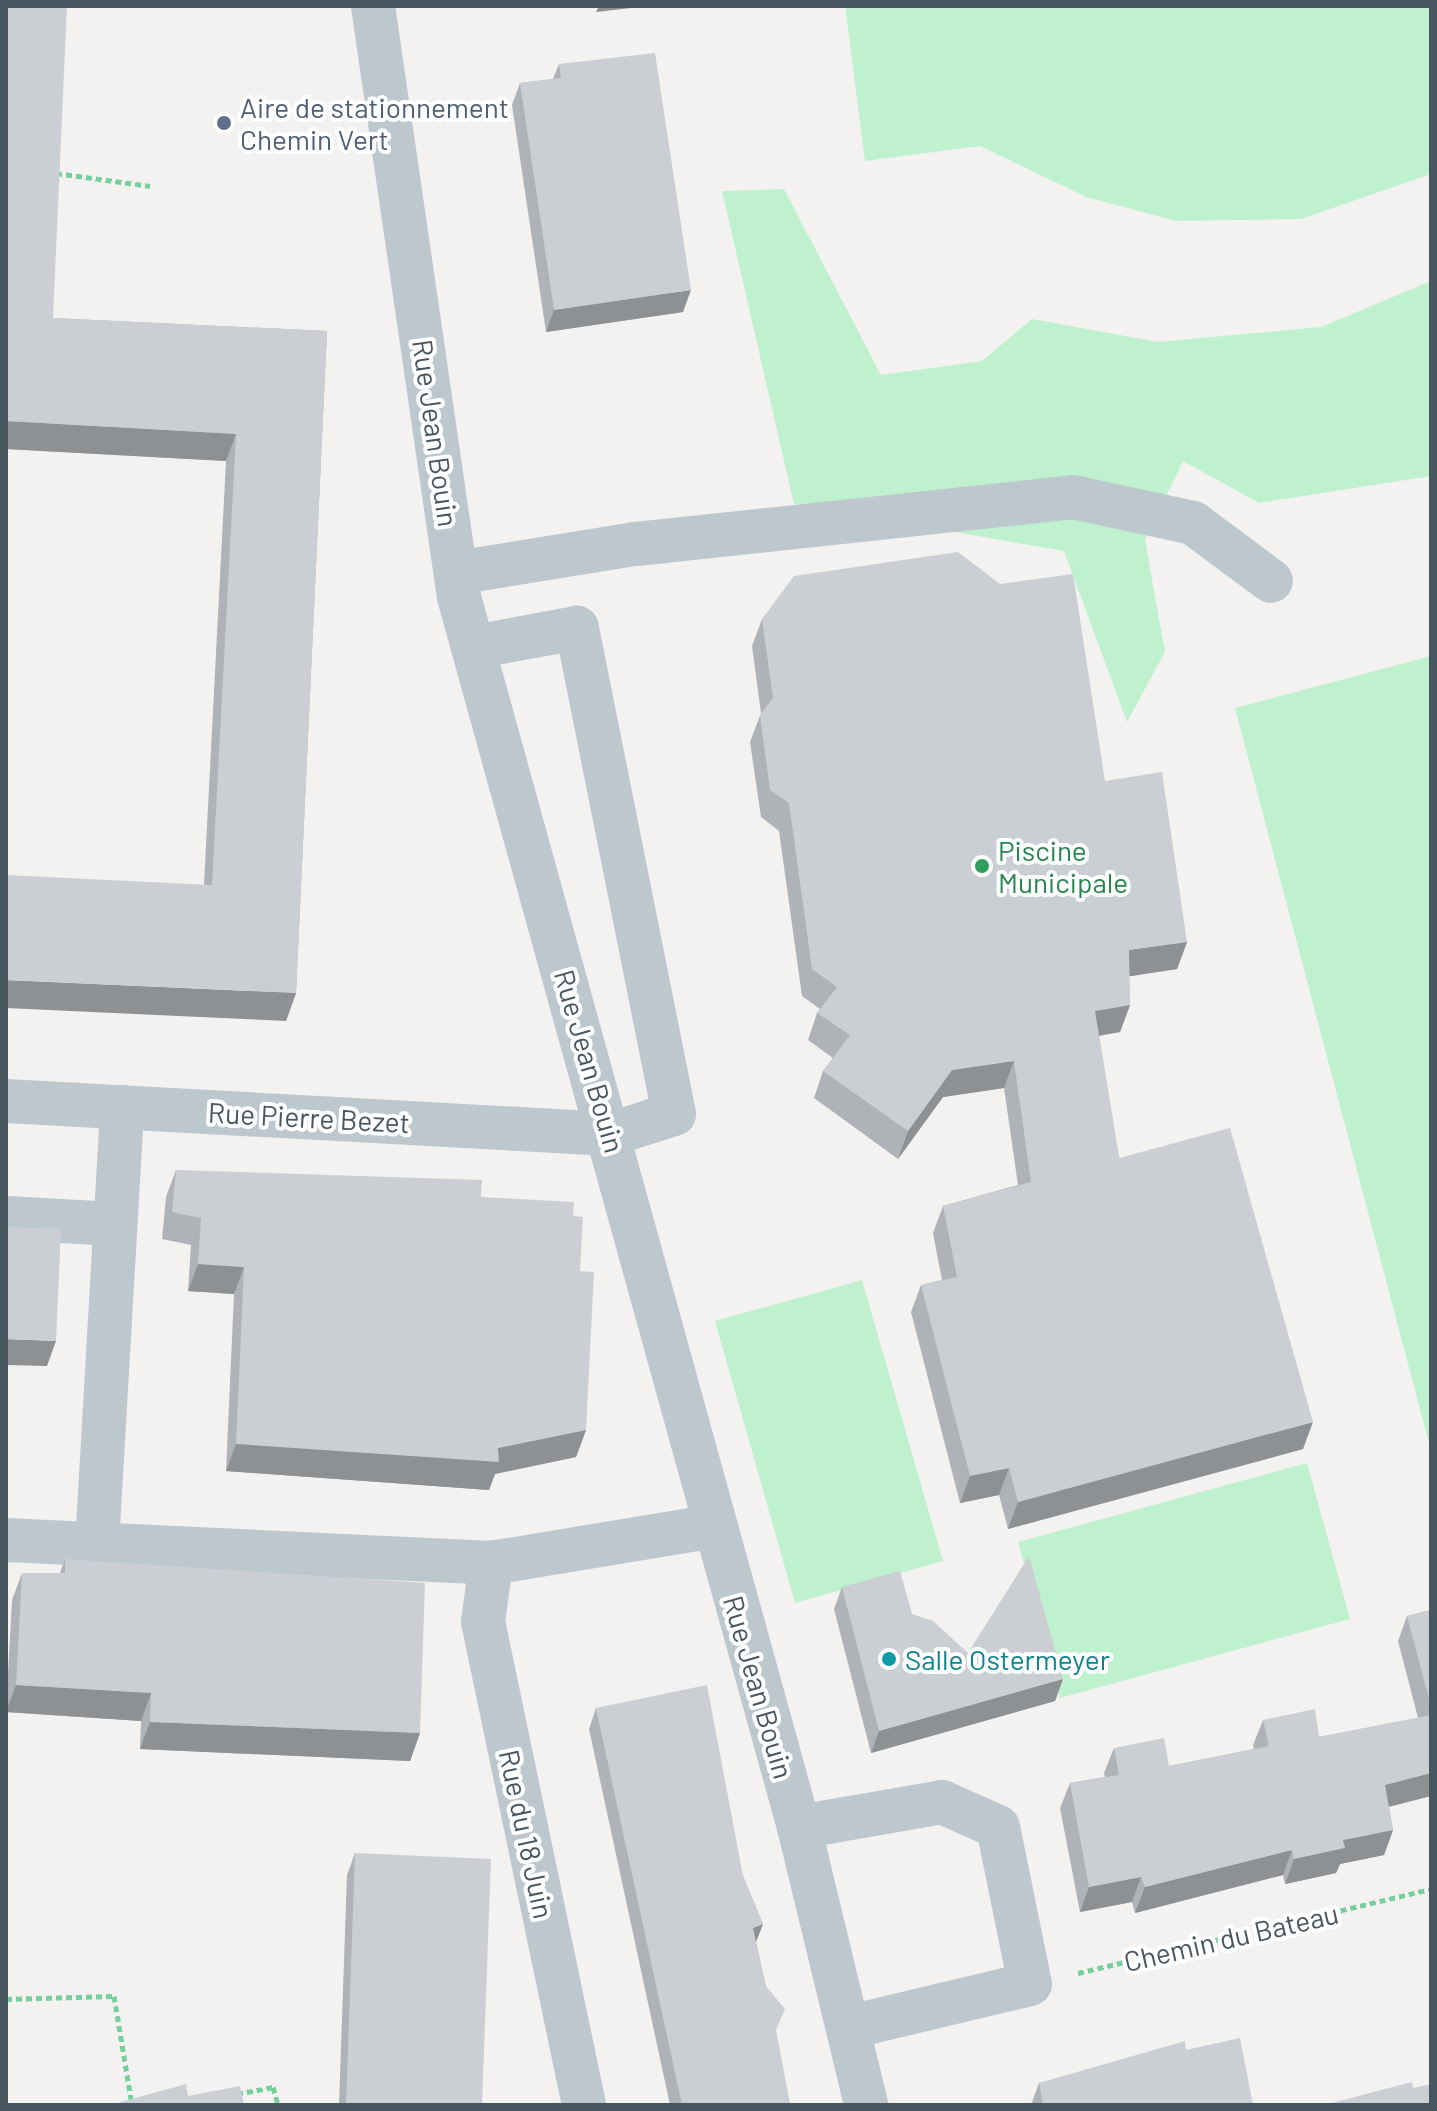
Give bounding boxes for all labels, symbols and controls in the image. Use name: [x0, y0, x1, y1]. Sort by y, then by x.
place label: Aire de stationnement Chemin Vert: [240, 90, 509, 156]
marker: Aire de stationnement Chemin Vert: [215, 114, 233, 132]
street label: Rue Jean Bouin: [406, 337, 466, 529]
place label: Piscine Municipale: [998, 833, 1128, 899]
marker: Piscine Municipale: [973, 857, 991, 875]
street label: Rue Jean Bouin: [548, 966, 632, 1156]
street label: Rue Pierre Bezet: [207, 1095, 411, 1139]
street label: Rue Jean Bouin: [717, 1592, 801, 1782]
place label: Salle Ostermeyer: [905, 1642, 1110, 1676]
marker: Salle Ostermeyer: [880, 1650, 898, 1668]
street label: Rue du 18 Juin: [493, 1746, 561, 1922]
street label: Chemin du Bateau: [1120, 1896, 1342, 1978]

